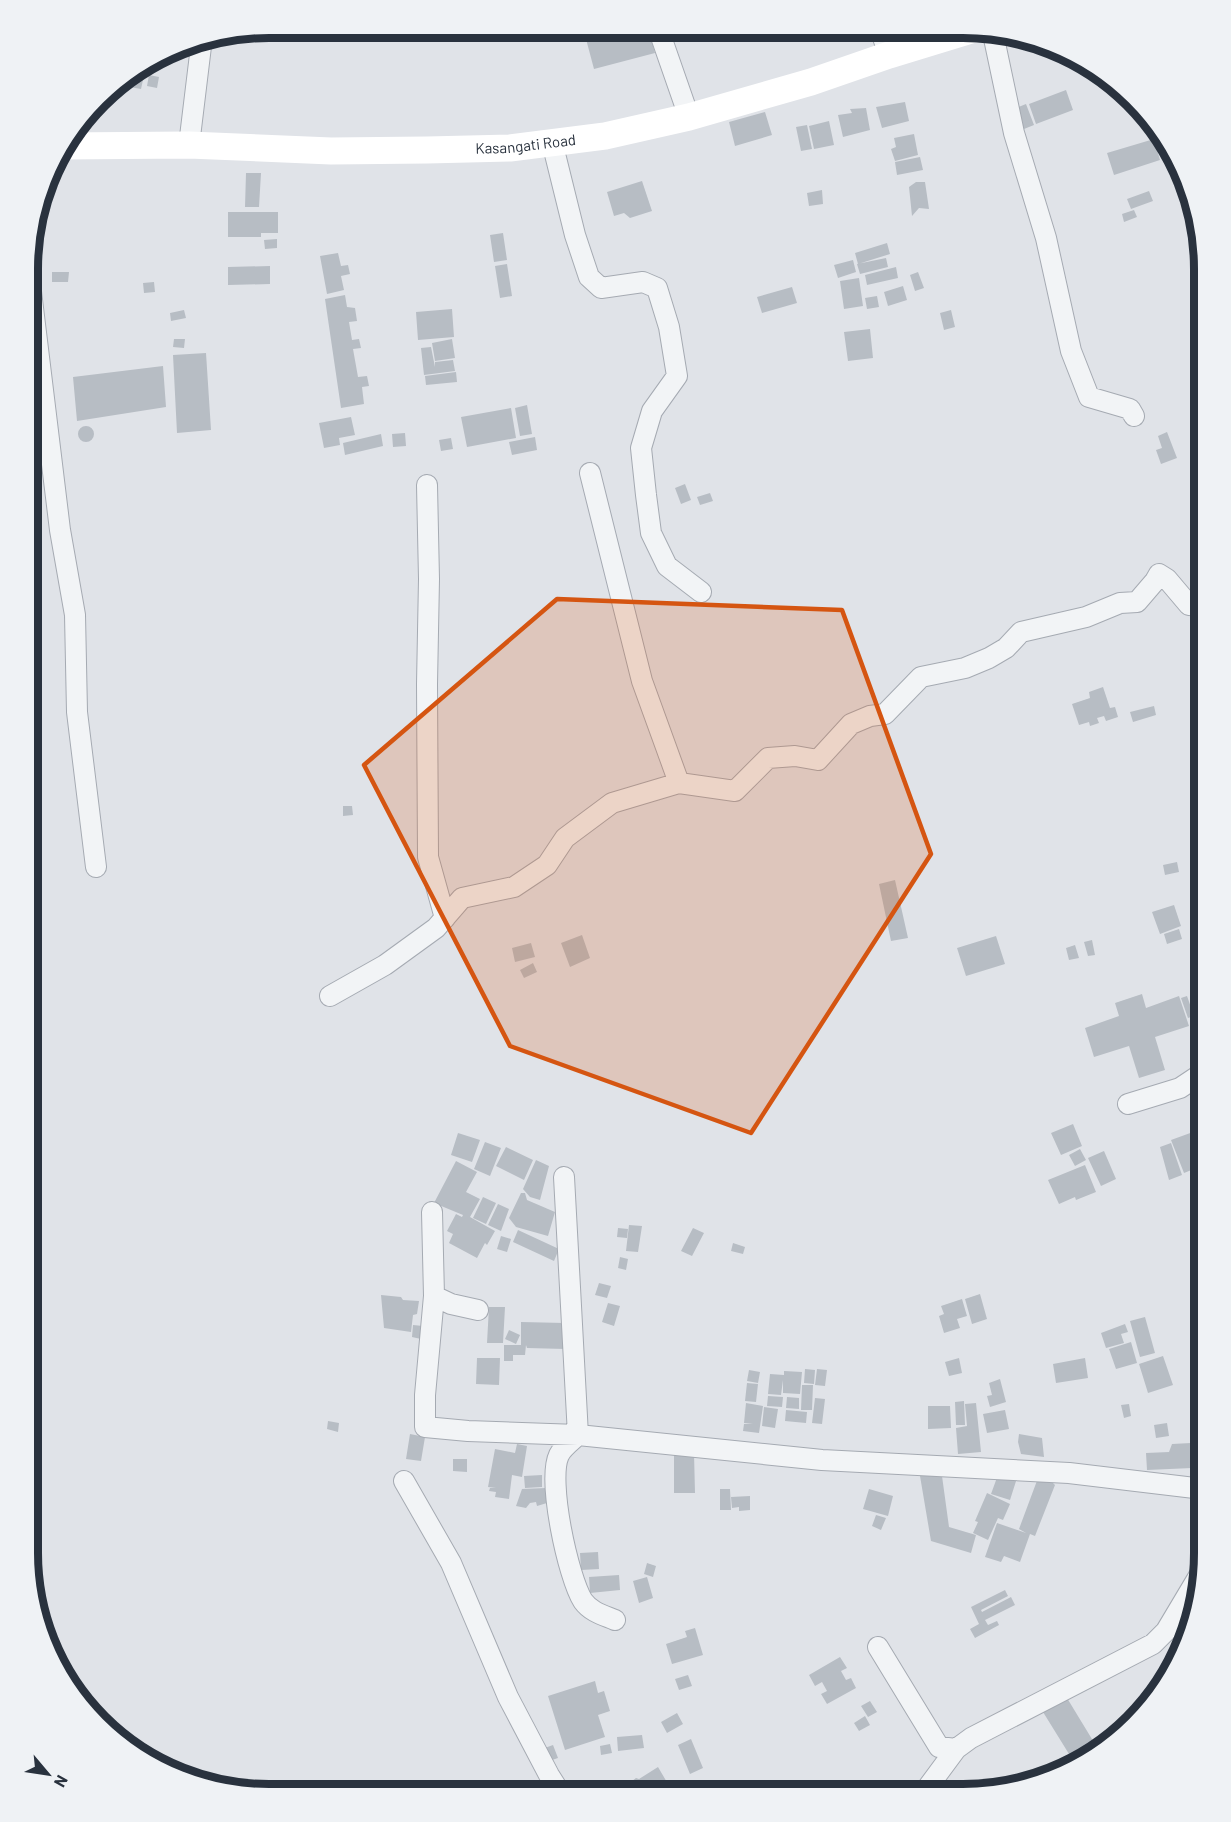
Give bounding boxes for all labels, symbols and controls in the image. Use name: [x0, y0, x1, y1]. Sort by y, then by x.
street label: Kasangati Road: [475, 130, 577, 157]
north arrow: [18, 1744, 78, 1804]
text: N: [51, 1772, 72, 1791]

